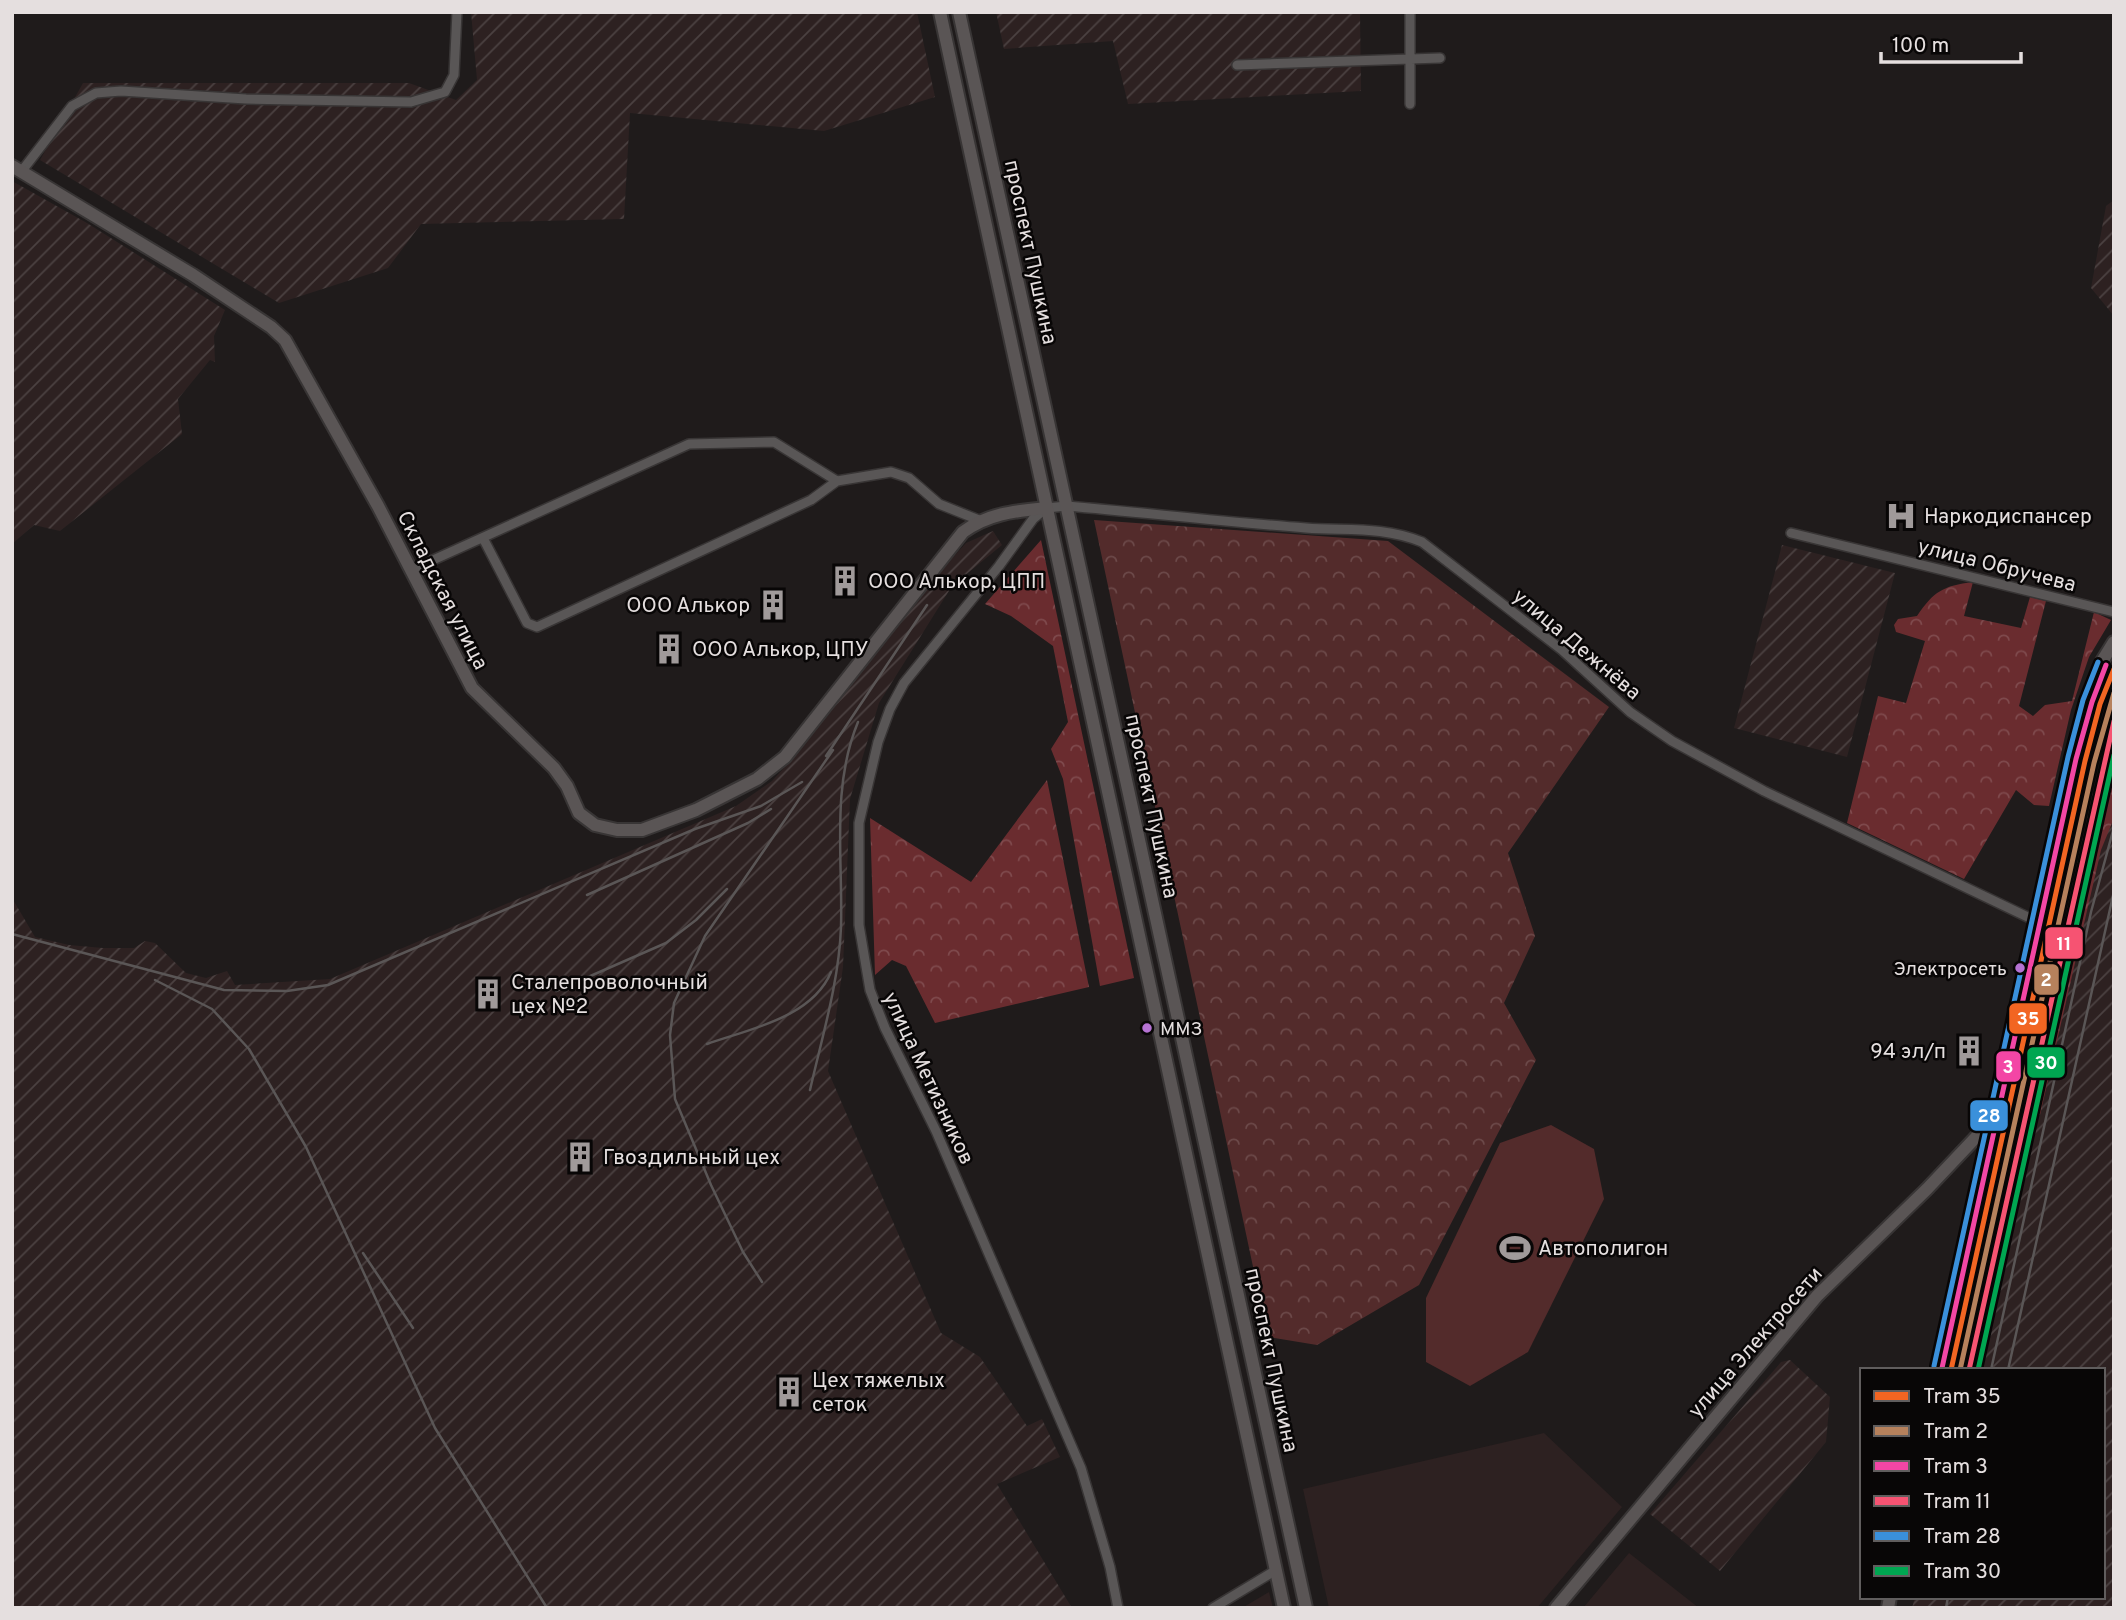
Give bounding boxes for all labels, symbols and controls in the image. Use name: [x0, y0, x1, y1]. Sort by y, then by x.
scale bar: [1881, 21, 2021, 65]
text: 100 m: [1892, 33, 1949, 60]
street label: проспект Пушкина: [997, 158, 1062, 347]
hospital icon: Наркодиспансер: [1884, 499, 1918, 533]
place label: Наркодиспансер: [1924, 504, 2092, 531]
street label: Складская улица: [390, 507, 493, 675]
street label: улица Обручева: [1915, 534, 2079, 599]
building icon: ООО Алькор, ЦПП: [828, 564, 862, 598]
place label: ООО Алькор, ЦПП: [868, 569, 1045, 596]
street label: улица Дежнёва: [1506, 584, 1646, 707]
building icon: ООО Алькор: [756, 588, 790, 622]
place label: ООО Алькор: [626, 593, 750, 620]
building icon: ООО Алькор, ЦПУ: [652, 632, 686, 666]
place label: ООО Алькор, ЦПУ: [692, 637, 869, 664]
street label: проспект Пушкина: [1118, 712, 1183, 901]
line badge: 11: [2044, 926, 2084, 960]
text: 11: [2056, 933, 2072, 957]
place label: Электросеть: [1894, 958, 2007, 982]
marker: Электросеть: [2013, 961, 2027, 975]
line badge: 2: [2033, 963, 2060, 996]
text: 2: [2040, 969, 2052, 993]
place label: Сталепроволочный цех №2: [511, 970, 708, 1021]
building icon: Сталепроволочный цех №2: [471, 977, 505, 1011]
street label: улица Метизников: [876, 988, 979, 1169]
line badge: 35: [2008, 1002, 2048, 1035]
text: 35: [2017, 1008, 2040, 1032]
place label: ММЗ: [1160, 1018, 1202, 1042]
marker: ММЗ: [1140, 1021, 1154, 1035]
building icon: 94 эл/п: [1952, 1034, 1986, 1068]
place label: 94 эл/п: [1870, 1039, 1946, 1066]
line badge: 30: [2026, 1046, 2066, 1079]
line badge: 3: [1995, 1050, 2022, 1083]
text: 30: [2034, 1052, 2058, 1076]
text: 3: [2002, 1056, 2014, 1080]
line badge: 28: [1969, 1099, 2009, 1132]
text: 28: [1977, 1105, 2001, 1129]
building icon: Гвоздильный цех: [563, 1140, 597, 1174]
place label: Гвоздильный цех: [603, 1145, 780, 1172]
sports icon: Автополигон: [1498, 1231, 1532, 1265]
place label: Автополигон: [1538, 1236, 1668, 1263]
street label: улица Электросети: [1683, 1262, 1829, 1424]
street label: проспект Пушкина: [1238, 1266, 1303, 1455]
place label: Цех тяжелых сеток: [812, 1368, 945, 1419]
legend: [1860, 1368, 2105, 1599]
building icon: Цех тяжелых сеток: [772, 1375, 806, 1409]
text: Tram 35: [1923, 1384, 2001, 1411]
text: Tram 2: [1923, 1419, 1988, 1446]
text: Tram 3: [1923, 1454, 1988, 1481]
text: Tram 11: [1923, 1489, 1991, 1516]
text: Tram 28: [1923, 1524, 2001, 1551]
text: Tram 30: [1923, 1559, 2001, 1586]

